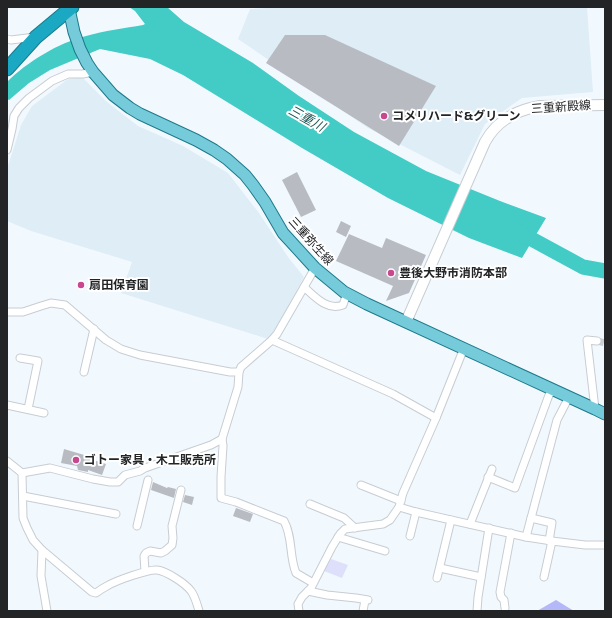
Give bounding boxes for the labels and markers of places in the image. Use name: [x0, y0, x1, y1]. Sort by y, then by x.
place label: コメリハード&グリーン: [392, 108, 521, 122]
marker: コメリハード&グリーン: [379, 111, 389, 121]
place label: 豊後大野市消防本部: [399, 265, 507, 279]
marker: 豊後大野市消防本部: [386, 268, 396, 278]
place label: 扇田保育園: [89, 277, 149, 291]
marker: 扇田保育園: [76, 280, 86, 290]
place label: ゴトー家具・木工販売所: [84, 452, 216, 466]
marker: ゴトー家具・木工販売所: [71, 455, 81, 465]

